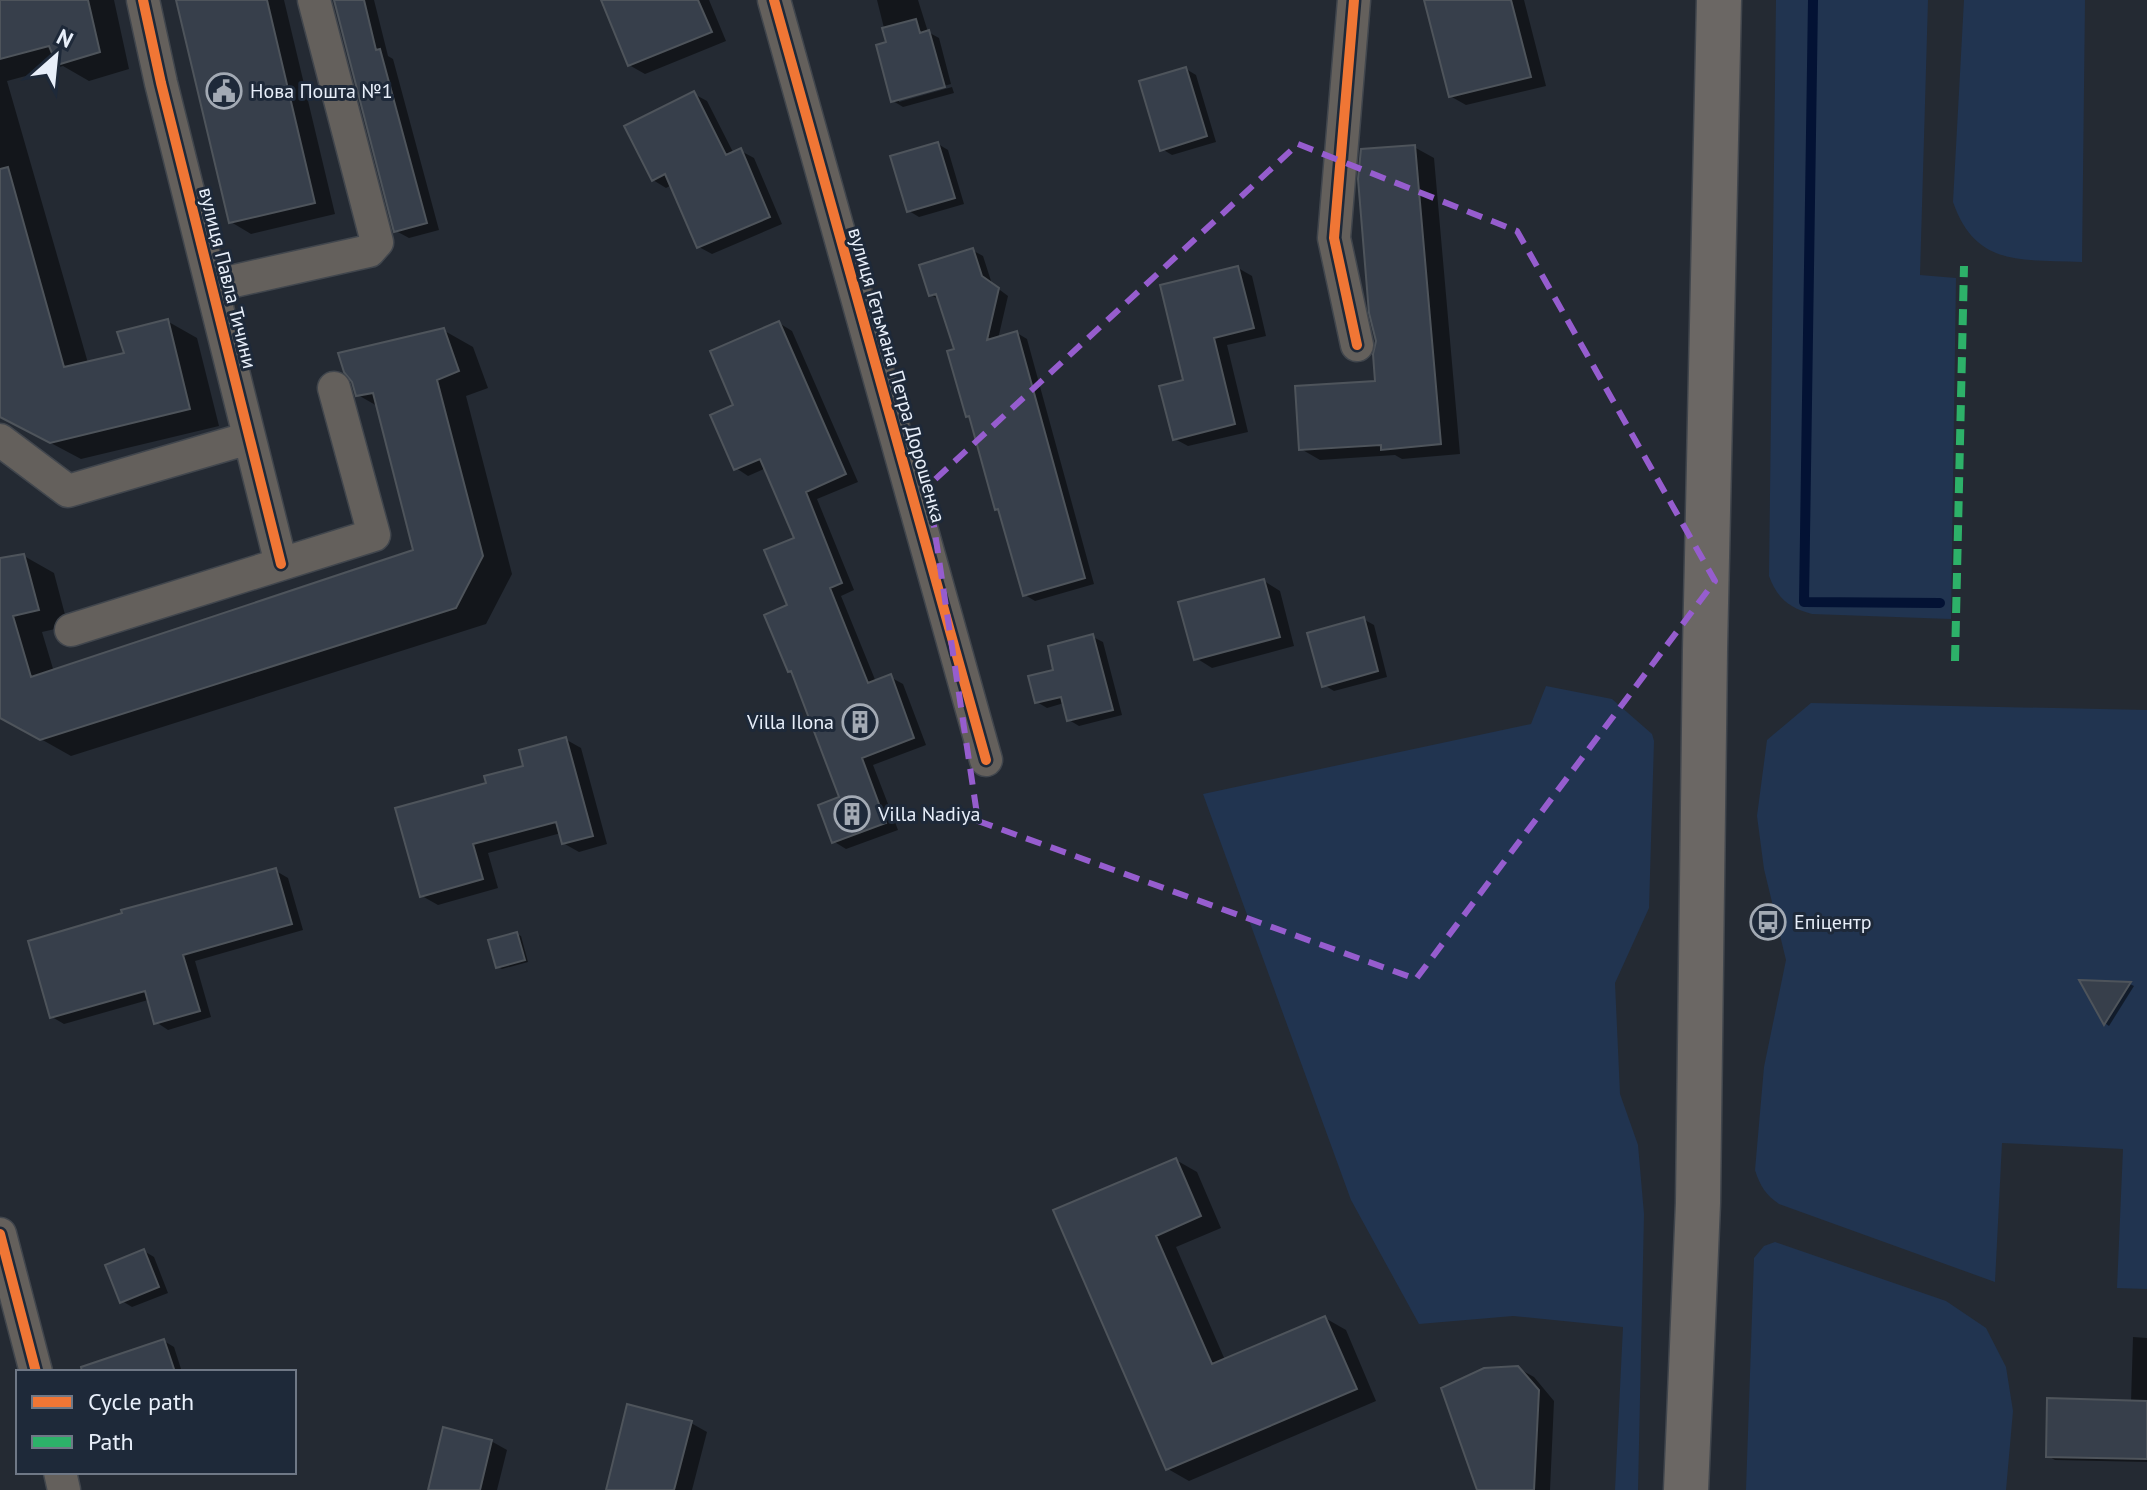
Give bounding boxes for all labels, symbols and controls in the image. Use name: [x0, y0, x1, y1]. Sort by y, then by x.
north arrow: [16, 16, 96, 96]
text: N: [52, 22, 78, 54]
public building icon: Нова Пошта №1: [205, 72, 243, 110]
place label: Нова Пошта №1: [250, 78, 393, 104]
street label: вулиця Павла Тичини: [193, 185, 263, 371]
street label: вулиця Гетьмана Петра Дорошенка: [842, 224, 952, 526]
building icon: Villa Ilona: [841, 703, 879, 741]
place label: Villa Ilona: [746, 709, 834, 735]
building icon: Villa Nadiya: [833, 795, 871, 833]
place label: Villa Nadiya: [877, 801, 980, 827]
bus stop icon: Епіцентр: [1749, 903, 1787, 941]
place label: Епіцентр: [1794, 909, 1871, 935]
legend: [16, 1370, 296, 1474]
text: Cycle path: [88, 1386, 194, 1417]
text: Path: [88, 1426, 134, 1457]

